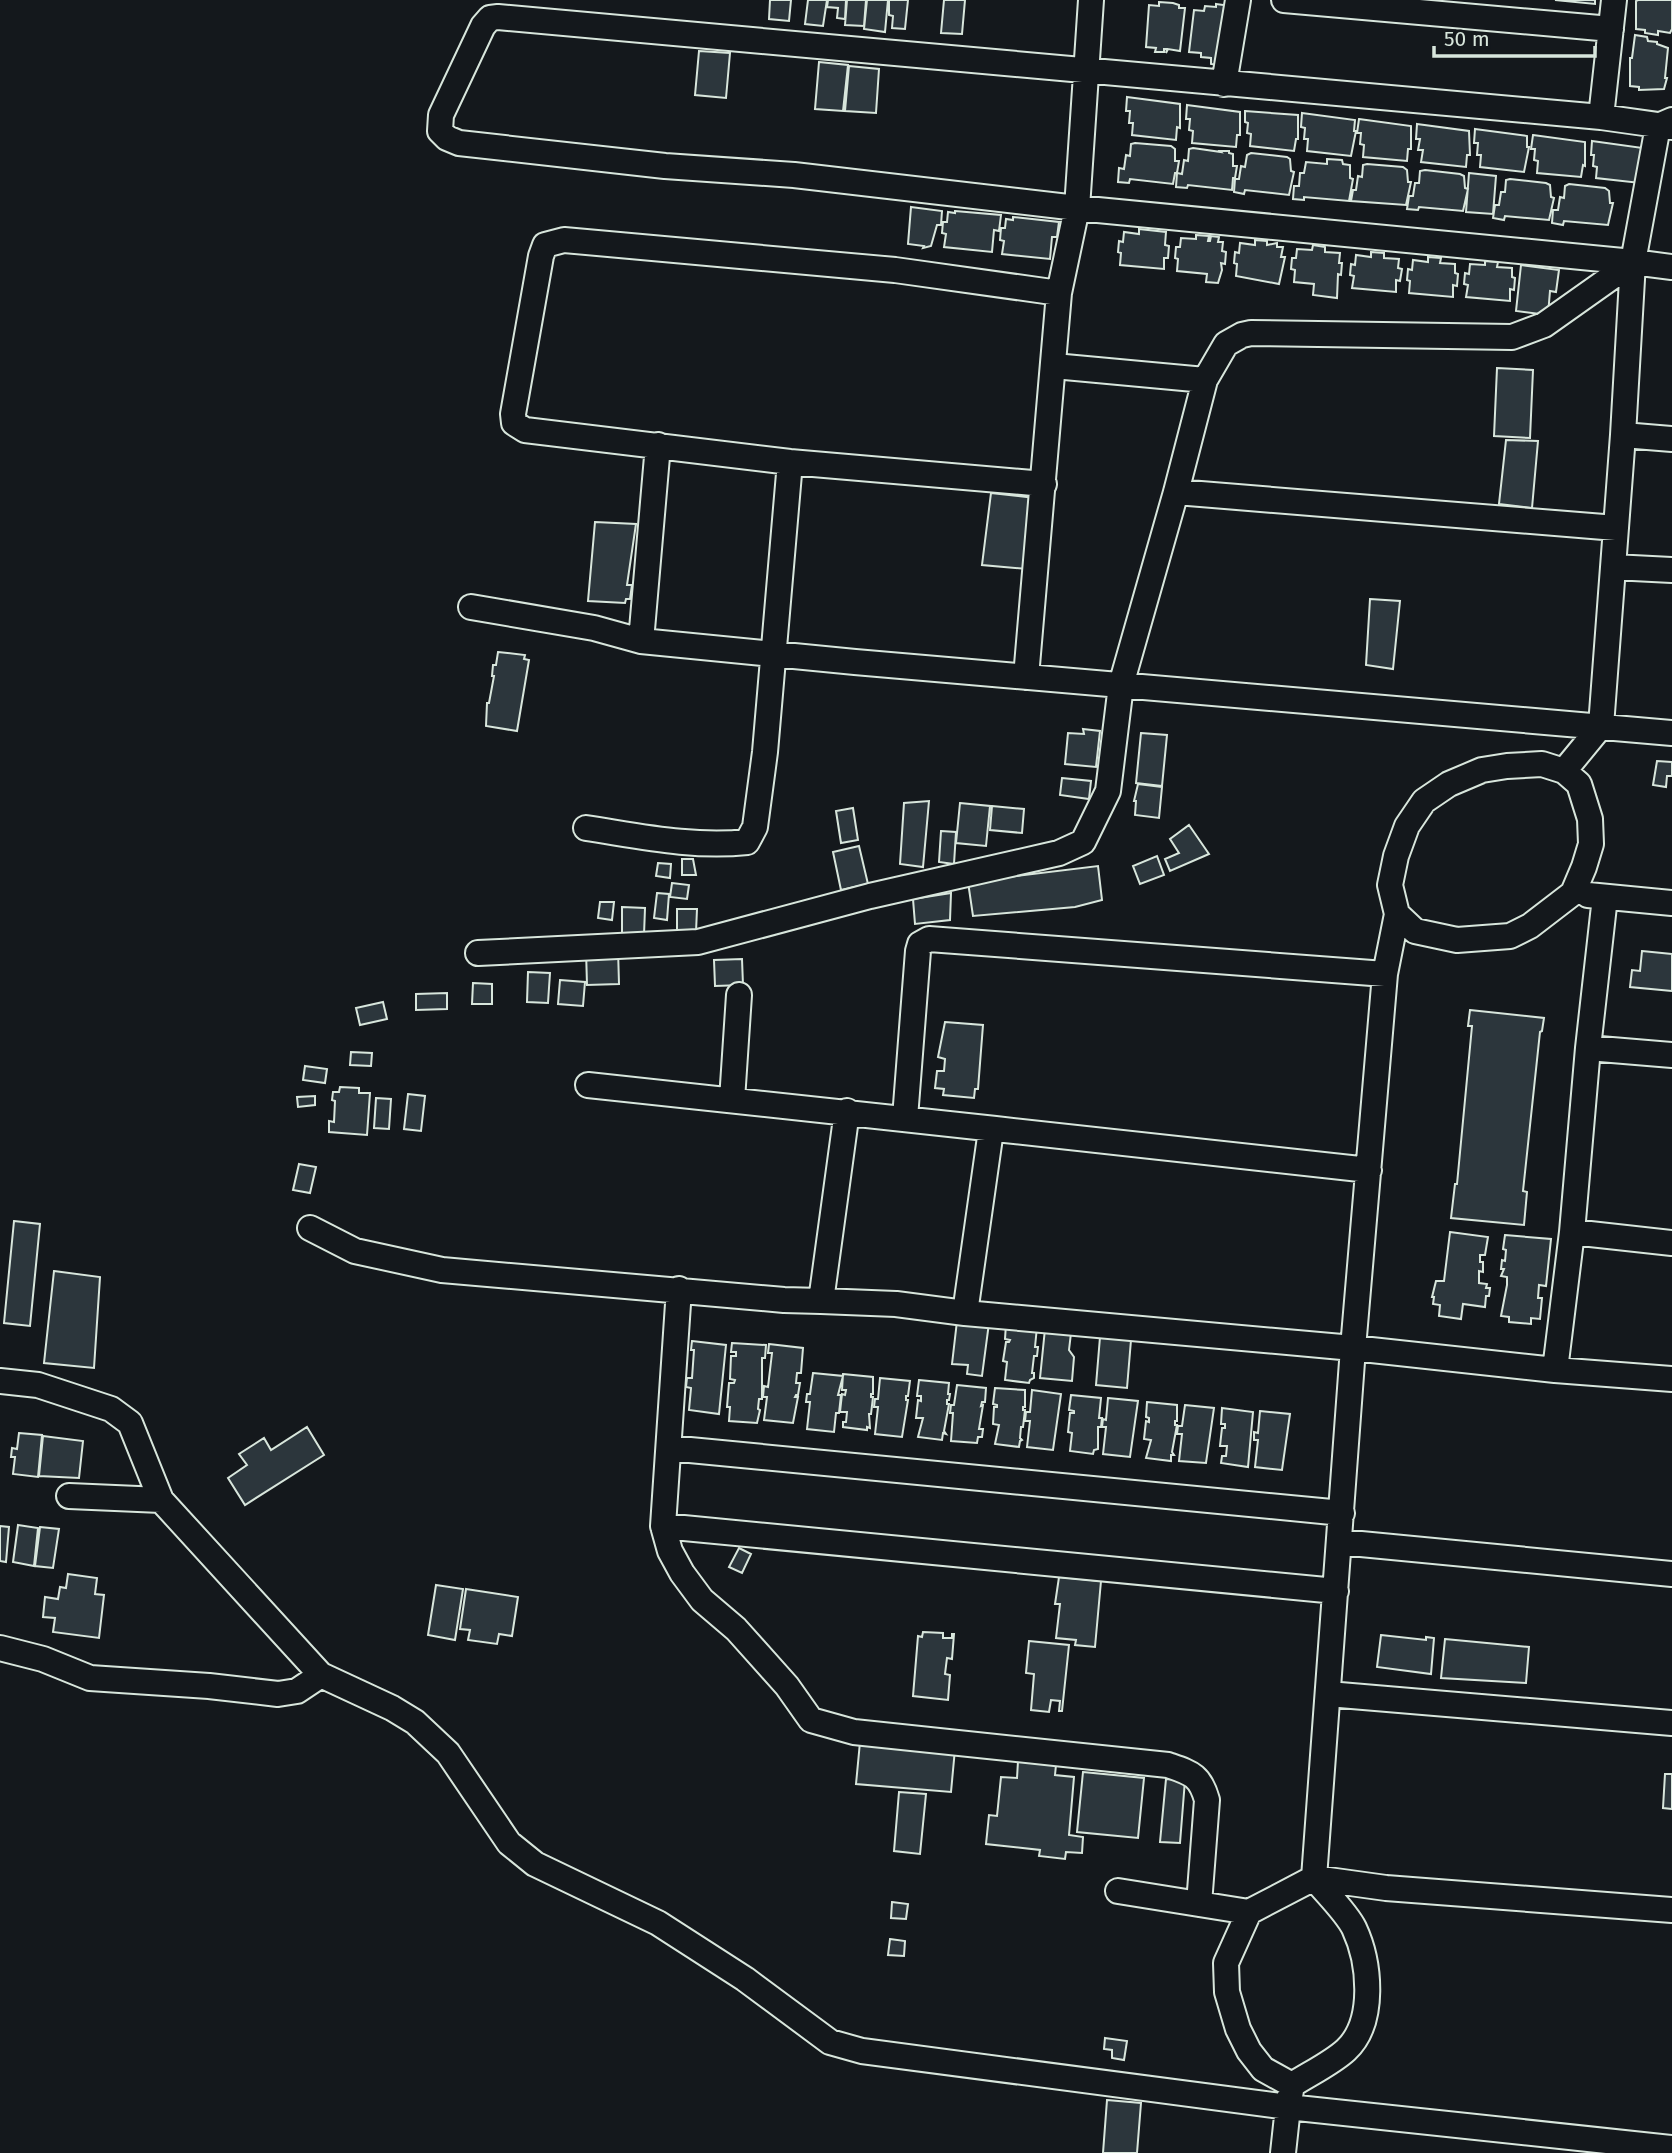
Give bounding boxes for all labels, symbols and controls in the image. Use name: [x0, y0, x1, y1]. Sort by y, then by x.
scale bar: [1434, 14, 1595, 58]
text: 50 m: [1444, 26, 1490, 52]

